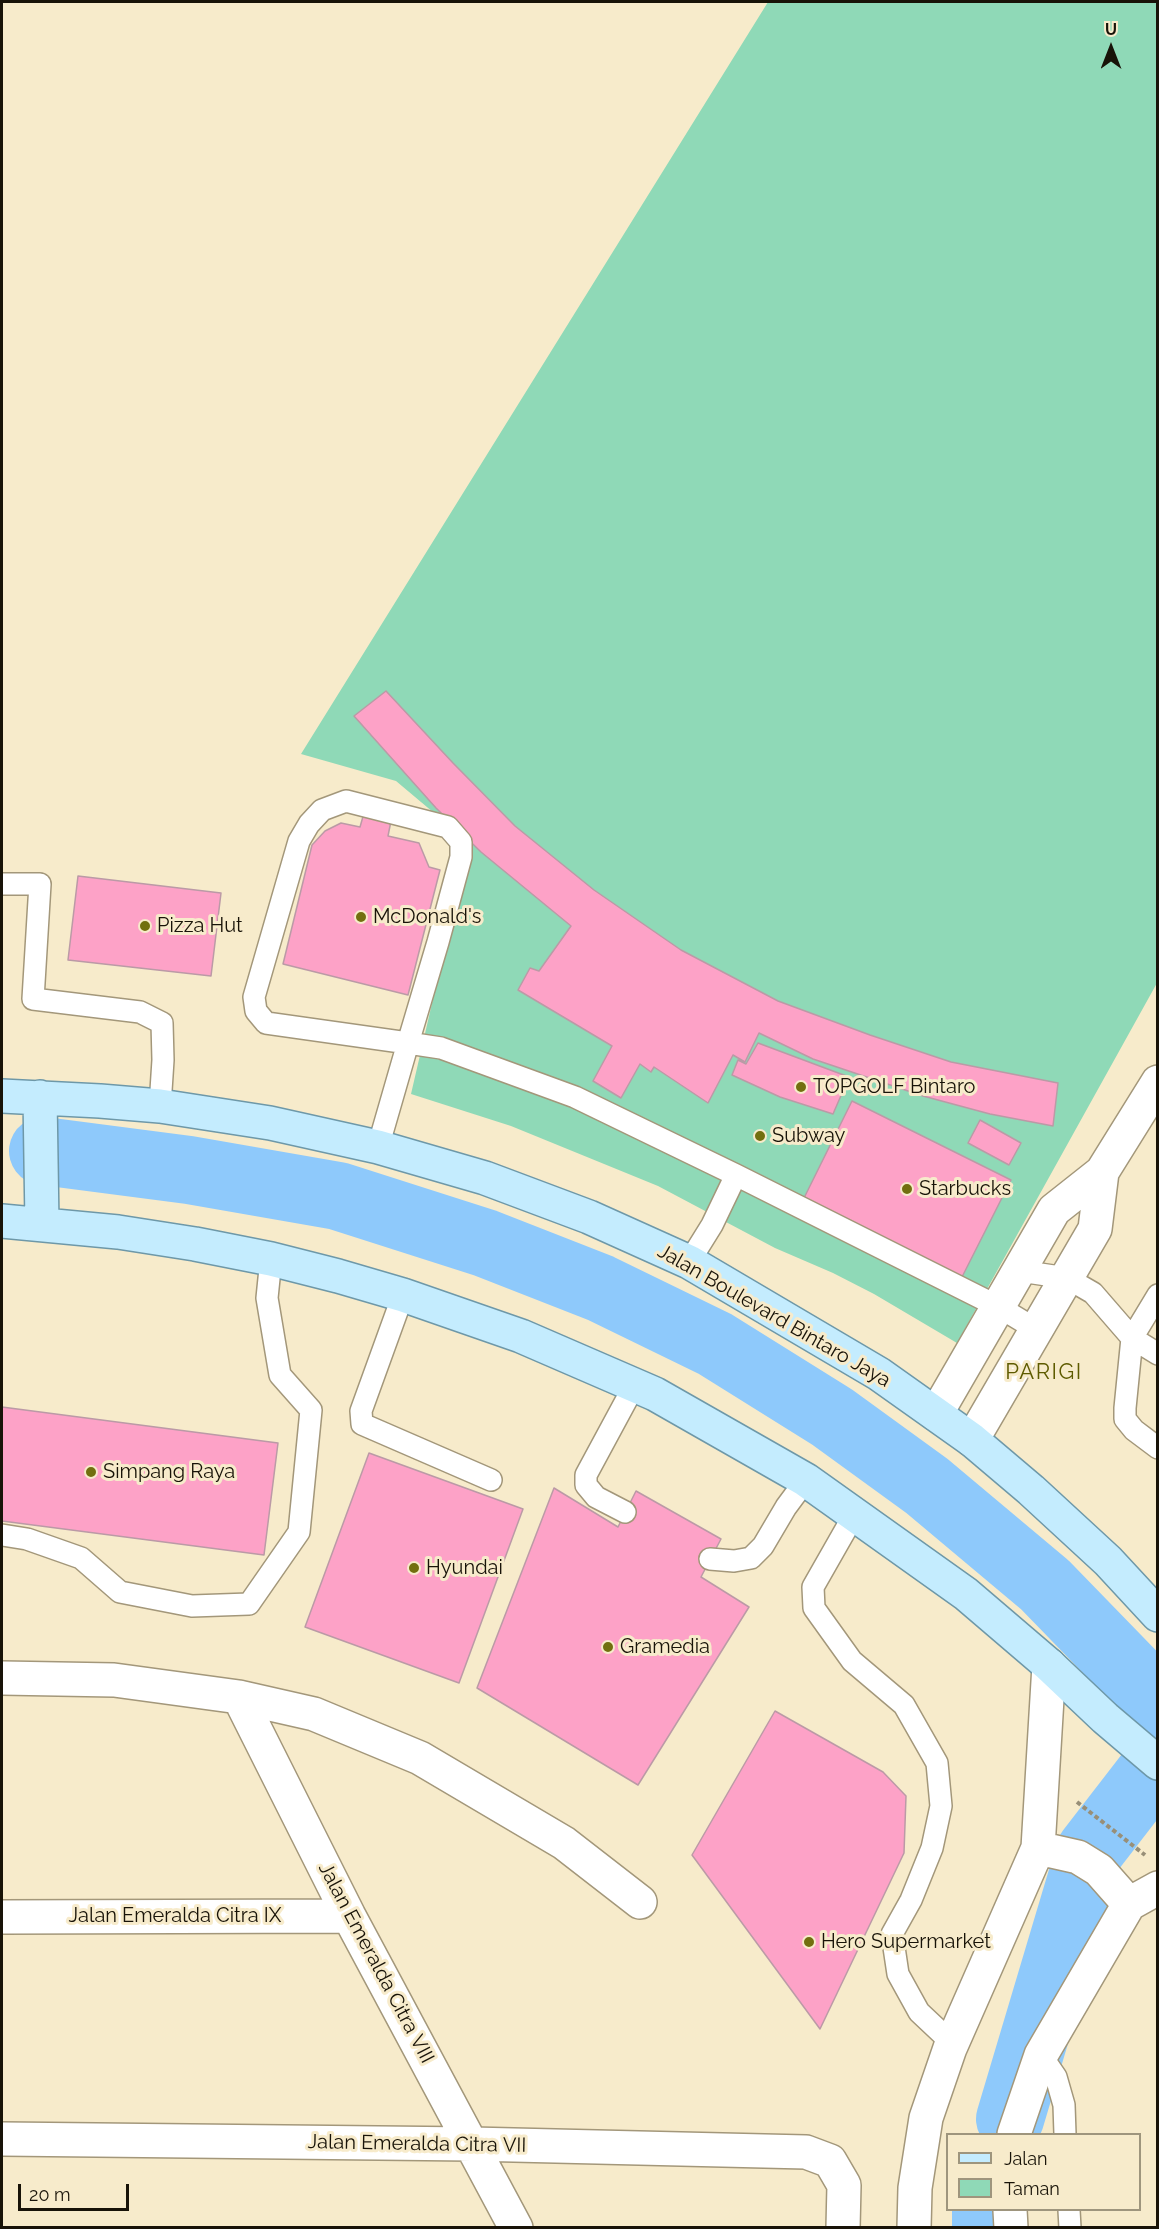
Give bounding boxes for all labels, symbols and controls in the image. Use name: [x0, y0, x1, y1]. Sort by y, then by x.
north arrow: [1081, 18, 1141, 78]
text: U: [1105, 20, 1117, 39]
place label: McDonald's: [373, 905, 481, 929]
marker: McDonald's: [354, 910, 368, 924]
place label: Pizza Hut: [157, 914, 243, 938]
marker: Pizza Hut: [138, 919, 152, 933]
place label: TOPGOLF Bintaro: [813, 1075, 975, 1099]
marker: TOPGOLF Bintaro: [794, 1080, 808, 1094]
place label: Subway: [772, 1124, 845, 1148]
marker: Subway: [753, 1129, 767, 1143]
place label: Starbucks: [919, 1177, 1011, 1201]
marker: Starbucks: [900, 1182, 914, 1196]
street label: Jalan Boulevard Bintaro Jaya: [653, 1239, 895, 1393]
district label: PARIGI: [1005, 1359, 1083, 1385]
place label: Simpang Raya: [103, 1460, 235, 1484]
marker: Simpang Raya: [84, 1465, 98, 1479]
place label: Hyundai: [426, 1556, 503, 1580]
marker: Hyundai: [407, 1561, 421, 1575]
place label: Gramedia: [620, 1635, 710, 1659]
marker: Gramedia: [601, 1640, 615, 1654]
street label: Jalan Emeralda Citra VIII: [313, 1859, 439, 2067]
street label: Jalan Emeralda Citra IX: [69, 1904, 281, 1928]
place label: Hero Supermarket: [821, 1930, 991, 1954]
marker: Hero Supermarket: [802, 1935, 816, 1949]
street label: Jalan Emeralda Citra VII: [307, 2130, 527, 2158]
legend: [946, 2133, 1141, 2211]
text: Jalan: [1004, 2148, 1048, 2169]
scale bar: [21, 2172, 132, 2210]
text: Taman: [1004, 2178, 1060, 2199]
text: 20 m: [29, 2184, 71, 2205]

